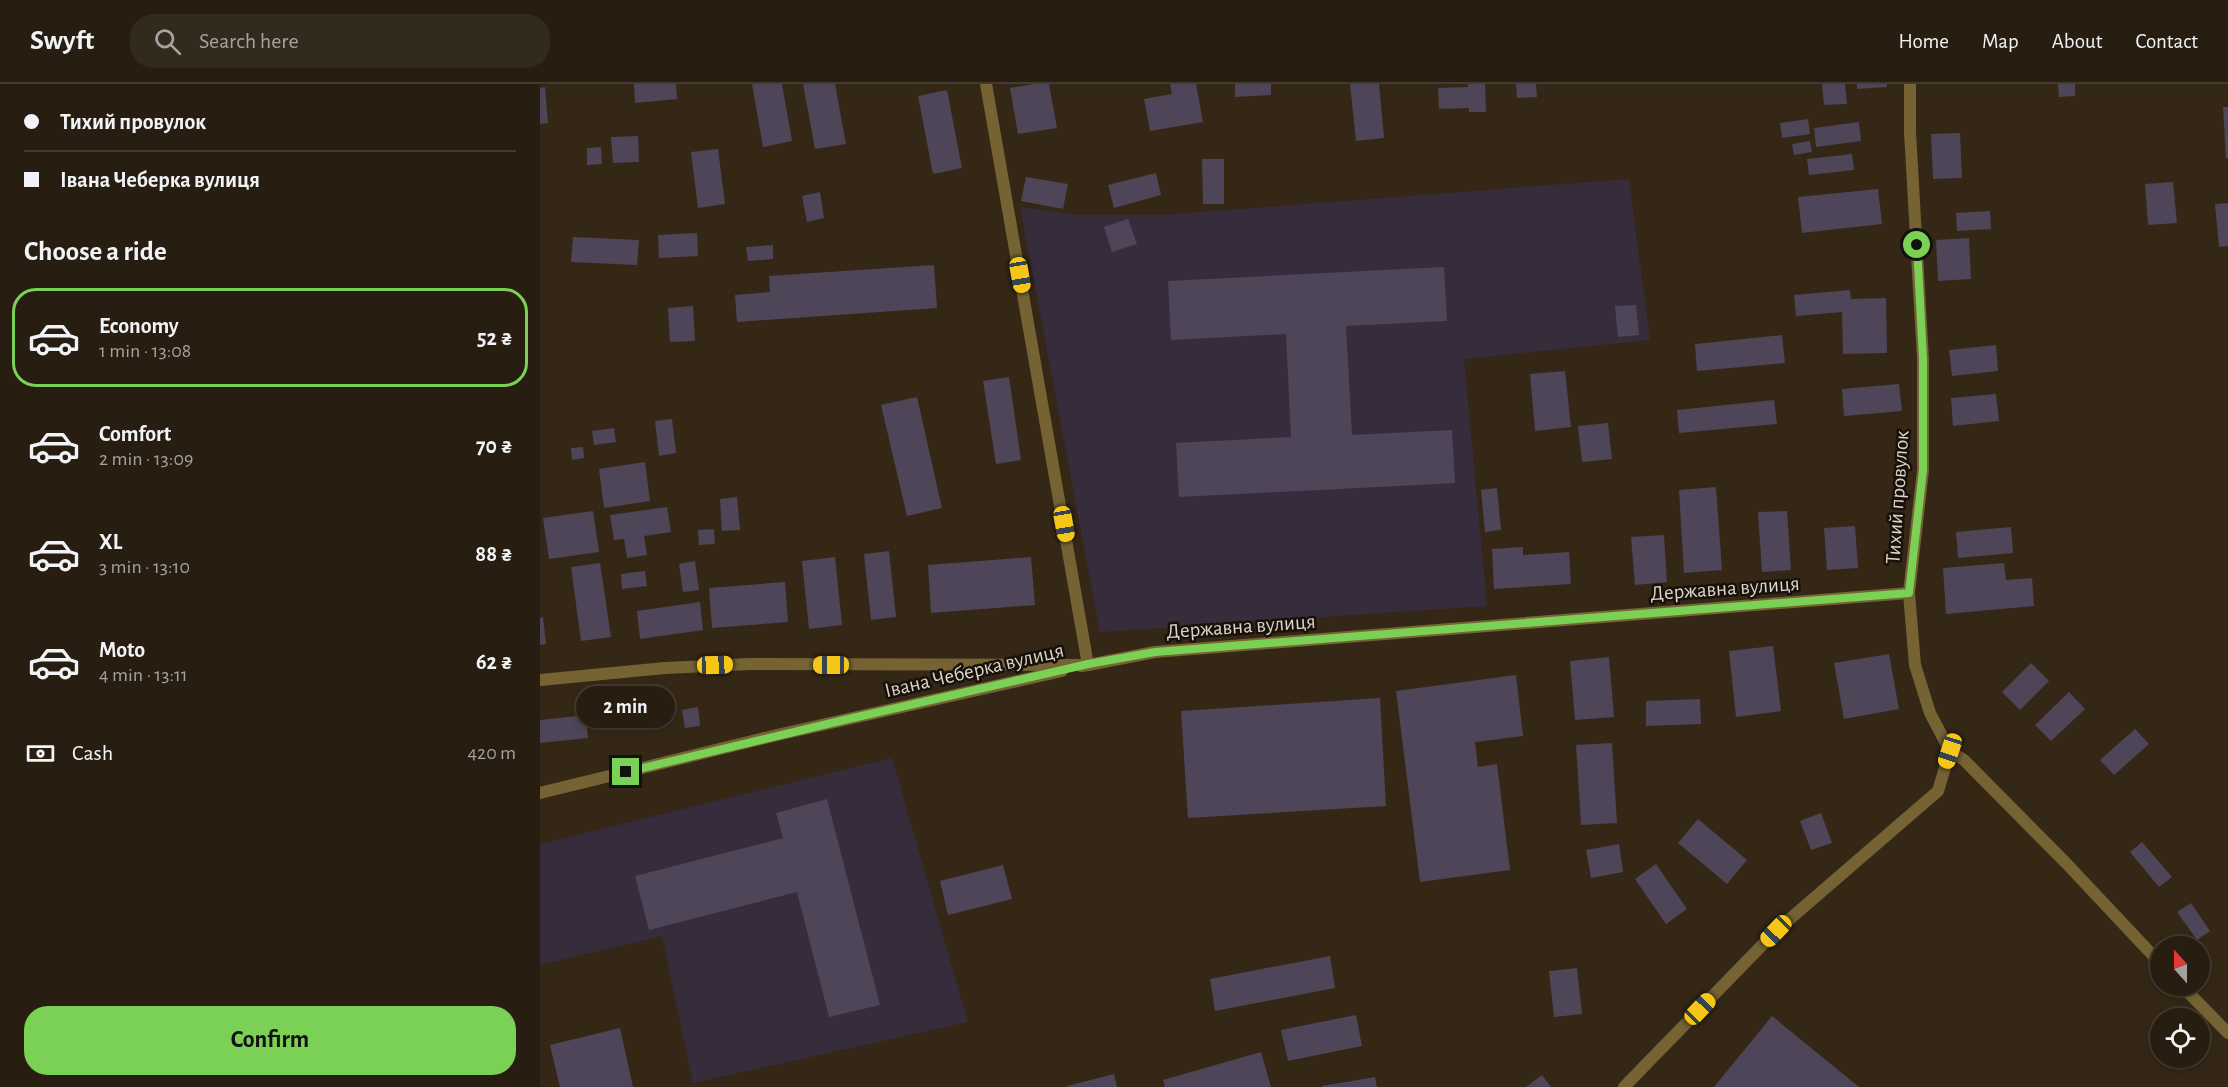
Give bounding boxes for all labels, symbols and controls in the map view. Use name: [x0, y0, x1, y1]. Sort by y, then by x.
search box: [130, 14, 550, 68]
icon: search: [151, 25, 184, 58]
text: Swyft: [30, 27, 94, 55]
text: Search here: [199, 30, 299, 52]
text: Home: [1898, 31, 1949, 52]
text: Map: [1982, 31, 2019, 52]
text: About: [2052, 31, 2102, 52]
text: Contact: [2135, 31, 2198, 52]
text: Тихий провулок: [60, 111, 206, 133]
text: Івана Чеберка вулиця: [60, 169, 260, 191]
route start: [1903, 231, 1930, 258]
text: Choose a ride: [24, 238, 167, 265]
car: [1008, 256, 1032, 294]
icon: car: [27, 311, 81, 365]
text: Economy: [99, 315, 179, 337]
text: 52 ₴: [477, 327, 513, 349]
text: 1 min · 13:08: [99, 341, 191, 361]
icon: car: [27, 419, 81, 473]
text: Comfort: [99, 423, 171, 445]
street label: Тихий провулок: [1882, 429, 1913, 564]
text: 70 ₴: [476, 435, 513, 457]
text: 2 min · 13:09: [99, 449, 193, 469]
car: [1052, 505, 1076, 543]
icon: car: [27, 527, 81, 581]
text: XL: [99, 531, 122, 553]
text: 88 ₴: [475, 543, 513, 565]
text: 3 min · 13:10: [99, 557, 190, 577]
street label: Державна вулиця: [1650, 573, 1800, 604]
street label: Державна вулиця: [1166, 611, 1316, 642]
icon: car: [27, 635, 81, 689]
text: Moto: [99, 639, 145, 661]
street label: Івана Чеберка вулиця: [882, 640, 1066, 701]
text: 62 ₴: [476, 651, 513, 673]
car: [697, 655, 733, 675]
car: [813, 656, 849, 674]
text: 4 min · 13:11: [99, 665, 188, 685]
callout: 2 min: [576, 685, 676, 727]
text: 2 min: [603, 697, 648, 717]
car: [1936, 731, 1964, 771]
icon: cash: [24, 737, 57, 770]
text: Cash: [72, 742, 113, 764]
text: 420 m: [467, 743, 516, 763]
route end: [612, 758, 639, 785]
car: [1757, 912, 1795, 950]
north arrow: [2150, 936, 2210, 996]
map controls: [2150, 936, 2210, 1068]
car: [1681, 990, 1719, 1028]
button: Confirm: [24, 1006, 516, 1075]
button: locate: [2150, 1008, 2210, 1068]

